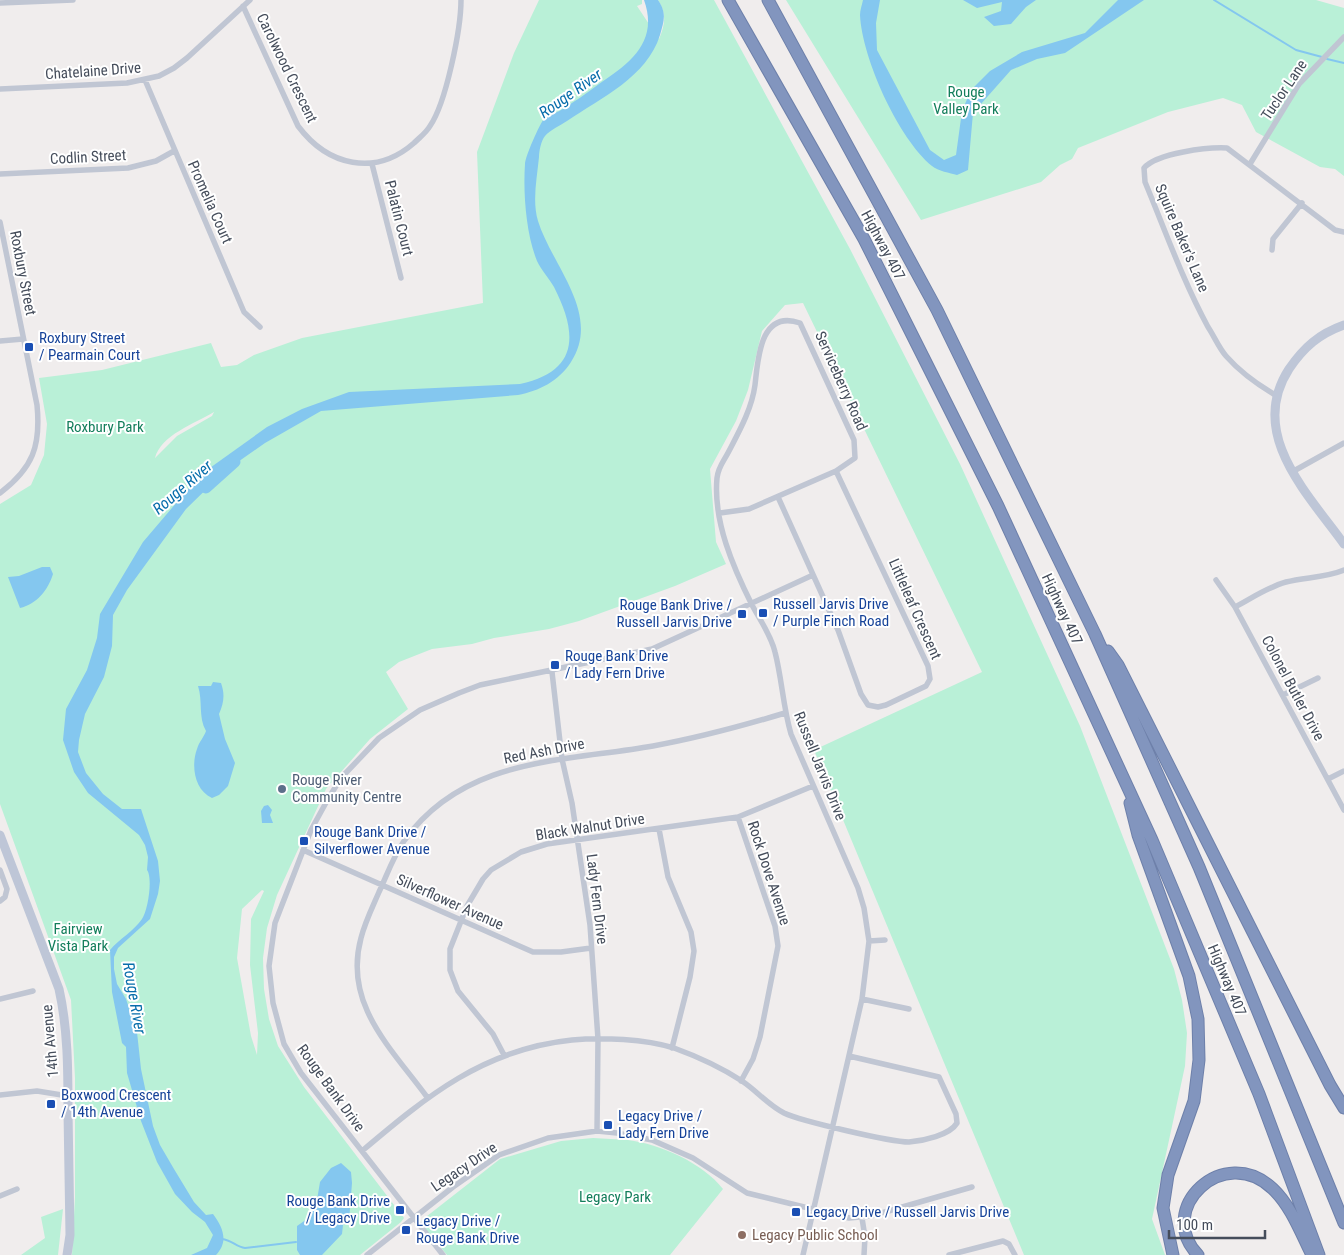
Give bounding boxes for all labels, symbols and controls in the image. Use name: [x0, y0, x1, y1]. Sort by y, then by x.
street label: Carolwood Crescent: [253, 10, 321, 126]
street label: Tuclor Lane: [1257, 56, 1311, 124]
street label: Chatelaine Drive: [44, 59, 142, 83]
water label: Rouge River: [535, 64, 606, 122]
park label: Rouge Valley Park: [933, 83, 999, 118]
street label: Codlin Street: [49, 146, 127, 168]
street label: Promelia Court: [184, 158, 236, 246]
street label: Palatin Court: [381, 178, 417, 258]
street label: Squire Baker's Lane: [1151, 181, 1213, 295]
street label: Highway 407: [857, 207, 909, 283]
street label: Roxbury Street: [6, 229, 40, 317]
place label: Roxbury Street / Pearmain Court: [39, 329, 140, 364]
street label: Serviceberry Road: [811, 329, 871, 433]
marker: Roxbury Street / Pearmain Court: [23, 341, 35, 353]
park label: Roxbury Park: [66, 418, 144, 436]
water label: Rouge River: [149, 456, 217, 518]
street label: Littleleaf Crescent: [885, 556, 945, 662]
street label: Highway 407: [1038, 571, 1086, 647]
place label: Russell Jarvis Drive / Purple Finch Road: [773, 595, 889, 630]
place label: Rouge Bank Drive / Russell Jarvis Drive: [617, 596, 732, 631]
marker: Russell Jarvis Drive / Purple Finch Road: [757, 607, 769, 619]
marker: Rouge Bank Drive / Russell Jarvis Drive: [736, 608, 748, 620]
street label: Colonel Butler Drive: [1258, 632, 1328, 744]
place label: Rouge Bank Drive / Lady Fern Drive: [565, 647, 668, 682]
marker: Rouge Bank Drive / Lady Fern Drive: [549, 659, 561, 671]
street label: Russell Jarvis Drive: [790, 709, 850, 823]
street label: Red Ash Drive: [502, 734, 586, 768]
place label: Rouge River Community Centre: [292, 771, 401, 806]
marker: Rouge River Community Centre: [276, 783, 288, 795]
street label: Black Walnut Drive: [534, 809, 646, 845]
street label: Rock Dove Avenue: [744, 819, 794, 927]
place label: Rouge Bank Drive / Silverflower Avenue: [314, 823, 430, 858]
marker: Rouge Bank Drive / Silverflower Avenue: [298, 835, 310, 847]
street label: Lady Fern Drive: [583, 853, 611, 945]
street label: Silverflower Avenue: [394, 870, 506, 934]
park label: Fairview Vista Park: [48, 920, 108, 955]
street label: Highway 407: [1204, 941, 1250, 1019]
water label: Rouge River: [119, 961, 150, 1037]
street label: 14th Avenue: [38, 1004, 62, 1078]
street label: Rouge Bank Drive: [293, 1041, 369, 1135]
place label: Boxwood Crescent / 14th Avenue: [61, 1086, 171, 1121]
marker: Boxwood Crescent / 14th Avenue: [45, 1098, 57, 1110]
place label: Legacy Drive / Lady Fern Drive: [618, 1107, 709, 1142]
marker: Legacy Drive / Lady Fern Drive: [602, 1119, 614, 1131]
street label: Legacy Drive: [428, 1138, 500, 1196]
park label: Legacy Park: [579, 1188, 651, 1206]
place label: Rouge Bank Drive / Legacy Drive: [287, 1192, 390, 1227]
place label: Legacy Drive / Russell Jarvis Drive: [806, 1203, 1009, 1221]
marker: Rouge Bank Drive / Legacy Drive: [394, 1204, 406, 1216]
marker: Legacy Drive / Russell Jarvis Drive: [790, 1206, 802, 1218]
scale bar: [1169, 1208, 1265, 1240]
place label: Legacy Drive / Rouge Bank Drive: [416, 1212, 519, 1247]
text: 100 m: [1176, 1216, 1213, 1234]
marker: Legacy Drive / Rouge Bank Drive: [400, 1224, 412, 1236]
place label: Legacy Public School: [752, 1226, 878, 1244]
marker: Legacy Public School: [736, 1229, 748, 1241]

